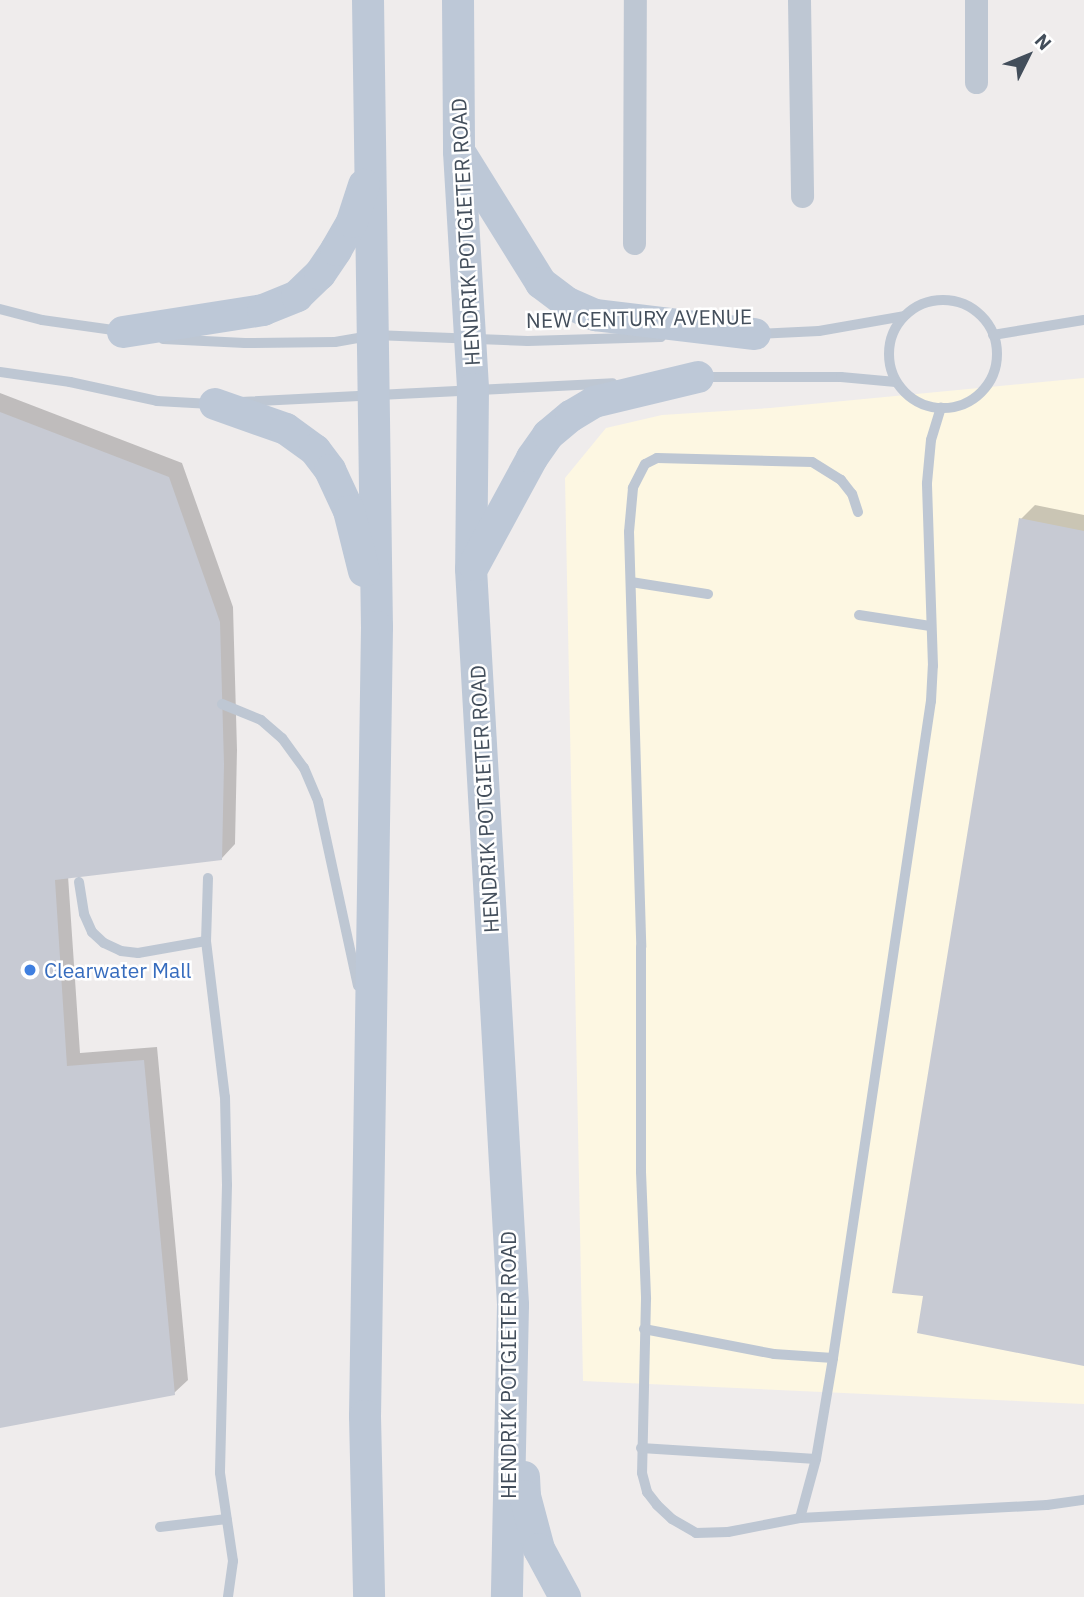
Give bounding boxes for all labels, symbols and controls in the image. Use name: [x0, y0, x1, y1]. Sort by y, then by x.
north arrow: [993, 21, 1063, 91]
text: N: [1030, 28, 1057, 55]
street label: HENDRIK POTGIETER ROAD: [445, 97, 485, 367]
street label: NEW CENTURY AVENUE: [526, 303, 752, 333]
street label: HENDRIK POTGIETER ROAD: [464, 664, 504, 934]
place label: Clearwater Mall: [44, 957, 192, 983]
marker: Clearwater Mall: [22, 962, 38, 978]
street label: HENDRIK POTGIETER ROAD: [495, 1231, 521, 1499]

